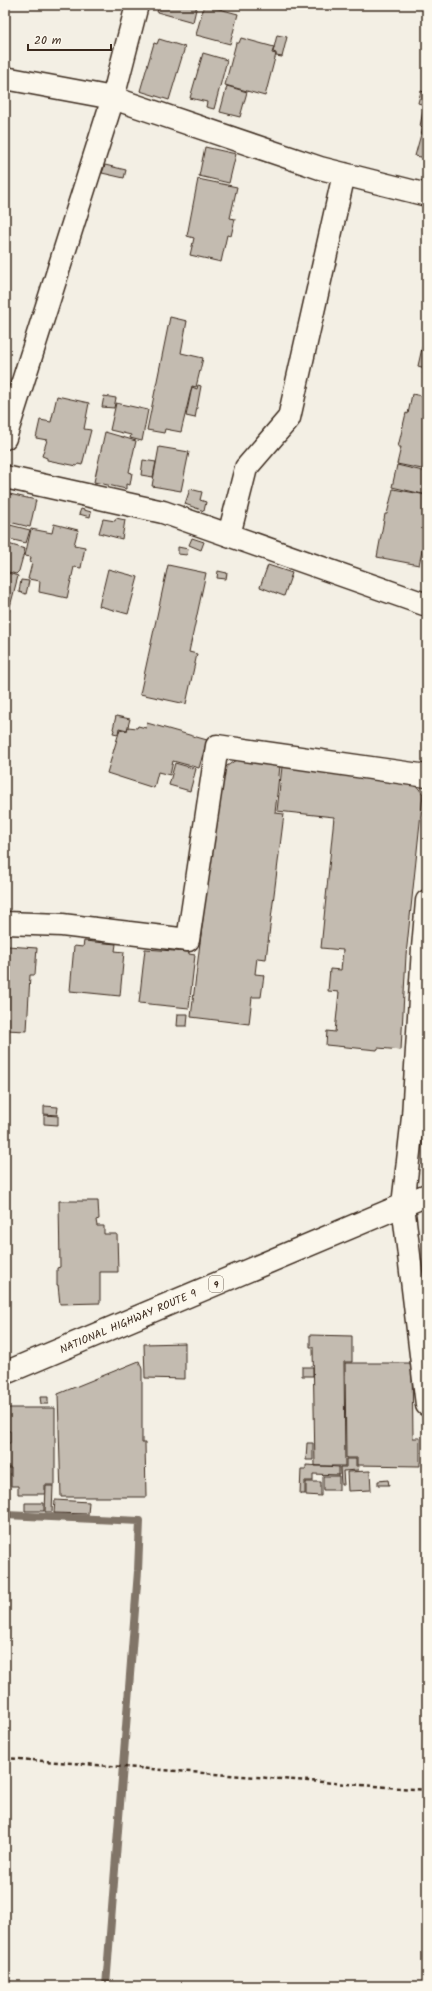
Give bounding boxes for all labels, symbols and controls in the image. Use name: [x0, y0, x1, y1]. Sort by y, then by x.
scale bar: [28, 26, 111, 52]
text: 20 m: [34, 31, 62, 50]
road number: 9: [209, 1276, 223, 1292]
street label: NATIONAL HIGHWAY ROUTE 9: [57, 1285, 200, 1359]

